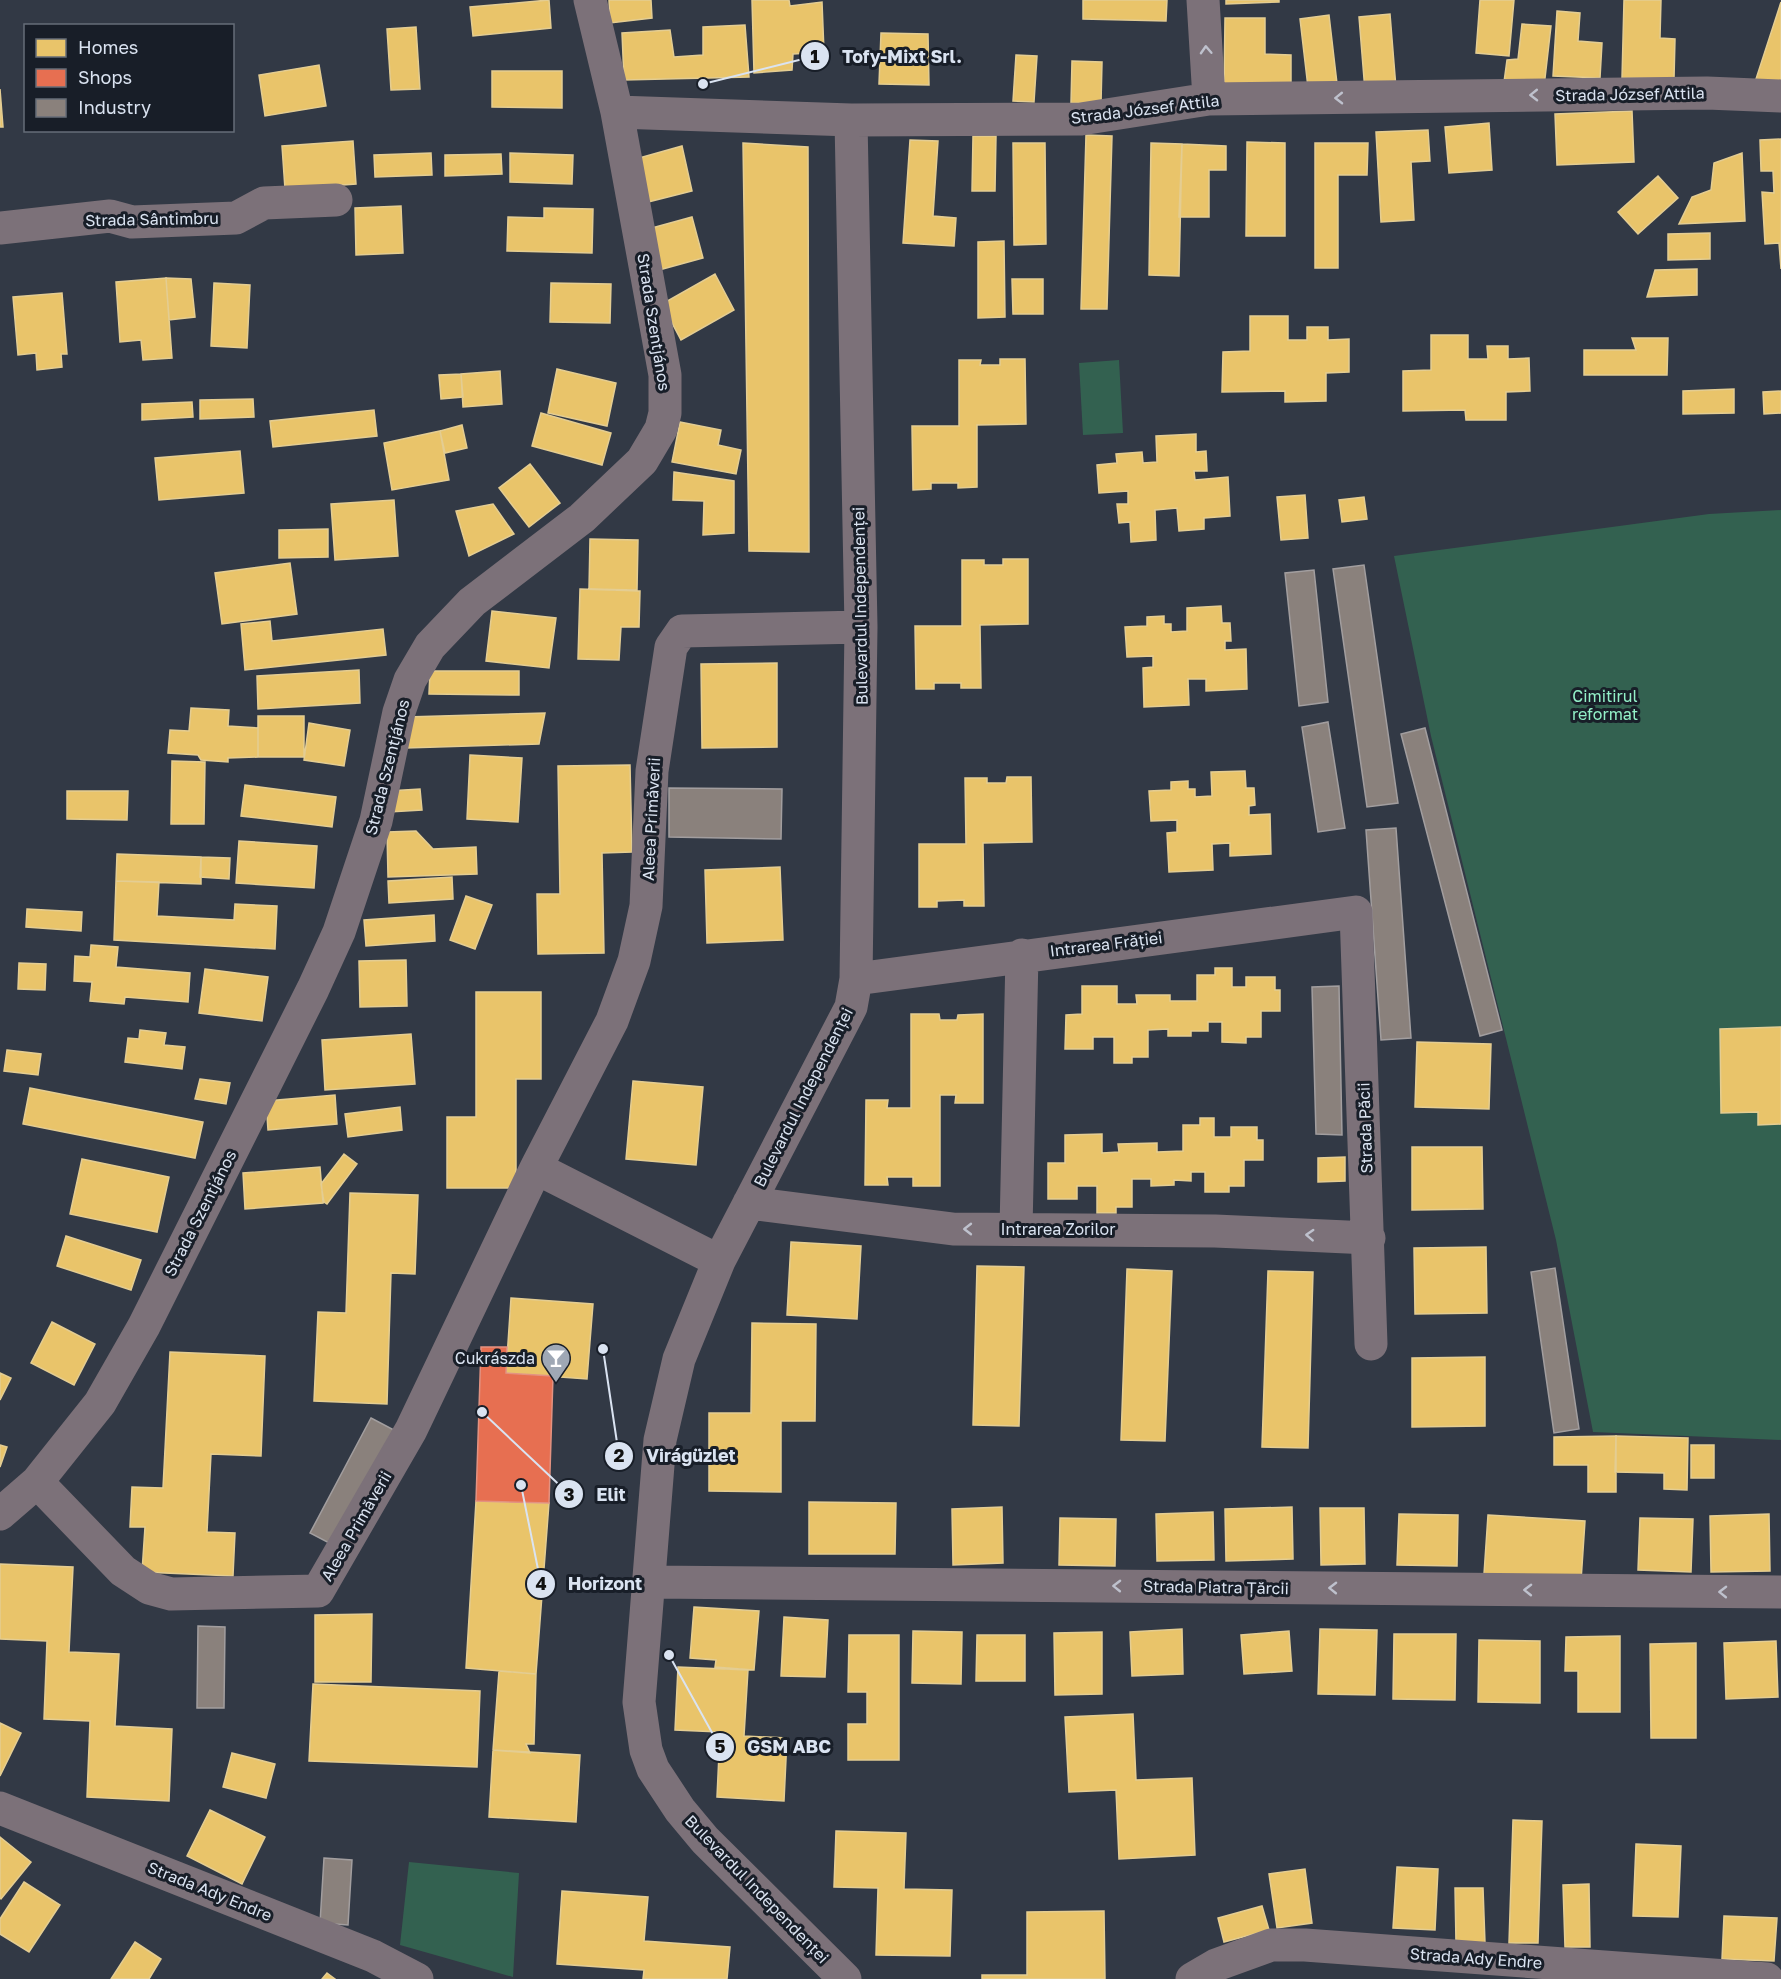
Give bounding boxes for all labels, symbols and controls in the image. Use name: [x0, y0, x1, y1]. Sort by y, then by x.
legend: [24, 24, 234, 132]
text: Homes: [78, 36, 138, 58]
callout: Tofy-Mixt Srl.: [800, 38, 974, 74]
text: 1: [810, 45, 820, 67]
text: Tofy-Mixt Srl.: [842, 45, 962, 67]
one-way arrow: [1199, 45, 1212, 54]
text: Shops: [78, 66, 132, 88]
street label: Strada József Attila: [1555, 83, 1705, 105]
one-way arrow: [1529, 89, 1538, 102]
street label: Strada József Attila: [1070, 90, 1220, 128]
one-way arrow: [1334, 92, 1343, 104]
text: Industry: [78, 96, 151, 118]
street label: Strada Sântimbru: [85, 208, 219, 230]
street label: Strada Szentjános: [633, 252, 675, 392]
street label: Bulevardul Independenței: [848, 507, 872, 705]
park label: Cimitirul reformat: [1572, 686, 1638, 724]
street label: Strada Szentjános: [360, 697, 414, 837]
street label: Aleea Primăverii: [638, 757, 664, 881]
street label: Intrarea Frăției: [1048, 927, 1164, 961]
street label: Bulevardul Independenței: [749, 1004, 857, 1190]
street label: Strada Păcii: [1353, 1082, 1377, 1174]
street label: Strada Szentjános: [159, 1146, 241, 1280]
street label: Intrarea Zorilor: [1001, 1219, 1115, 1239]
one-way arrow: [964, 1223, 973, 1235]
one-way arrow: [1306, 1229, 1315, 1242]
bar icon: Cukrászda: [540, 1342, 572, 1384]
place label: Cukrászda: [455, 1348, 535, 1368]
callout: Virágüzlet: [604, 1438, 748, 1474]
text: 2: [614, 1444, 625, 1466]
text: Virágüzlet: [646, 1444, 736, 1466]
street label: Aleea Primăverii: [316, 1467, 396, 1585]
callout: Elit: [554, 1476, 637, 1512]
text: 3: [564, 1483, 575, 1505]
text: Elit: [596, 1483, 626, 1505]
callout: Horizont: [526, 1566, 654, 1602]
text: 4: [535, 1572, 547, 1594]
text: Horizont: [568, 1572, 642, 1594]
street label: Strada Piatra Țărcii: [1143, 1576, 1289, 1598]
one-way arrow: [1112, 1580, 1121, 1592]
one-way arrow: [1328, 1582, 1337, 1594]
one-way arrow: [1523, 1584, 1532, 1596]
one-way arrow: [1718, 1586, 1727, 1598]
callout: GSM ABC: [705, 1729, 843, 1765]
text: 5: [715, 1735, 726, 1757]
text: GSM ABC: [747, 1735, 831, 1757]
street label: Bulevardul Independenței: [681, 1811, 833, 1967]
street label: Strada Ady Endre: [145, 1857, 275, 1925]
street label: Strada Ady Endre: [1409, 1943, 1543, 1973]

